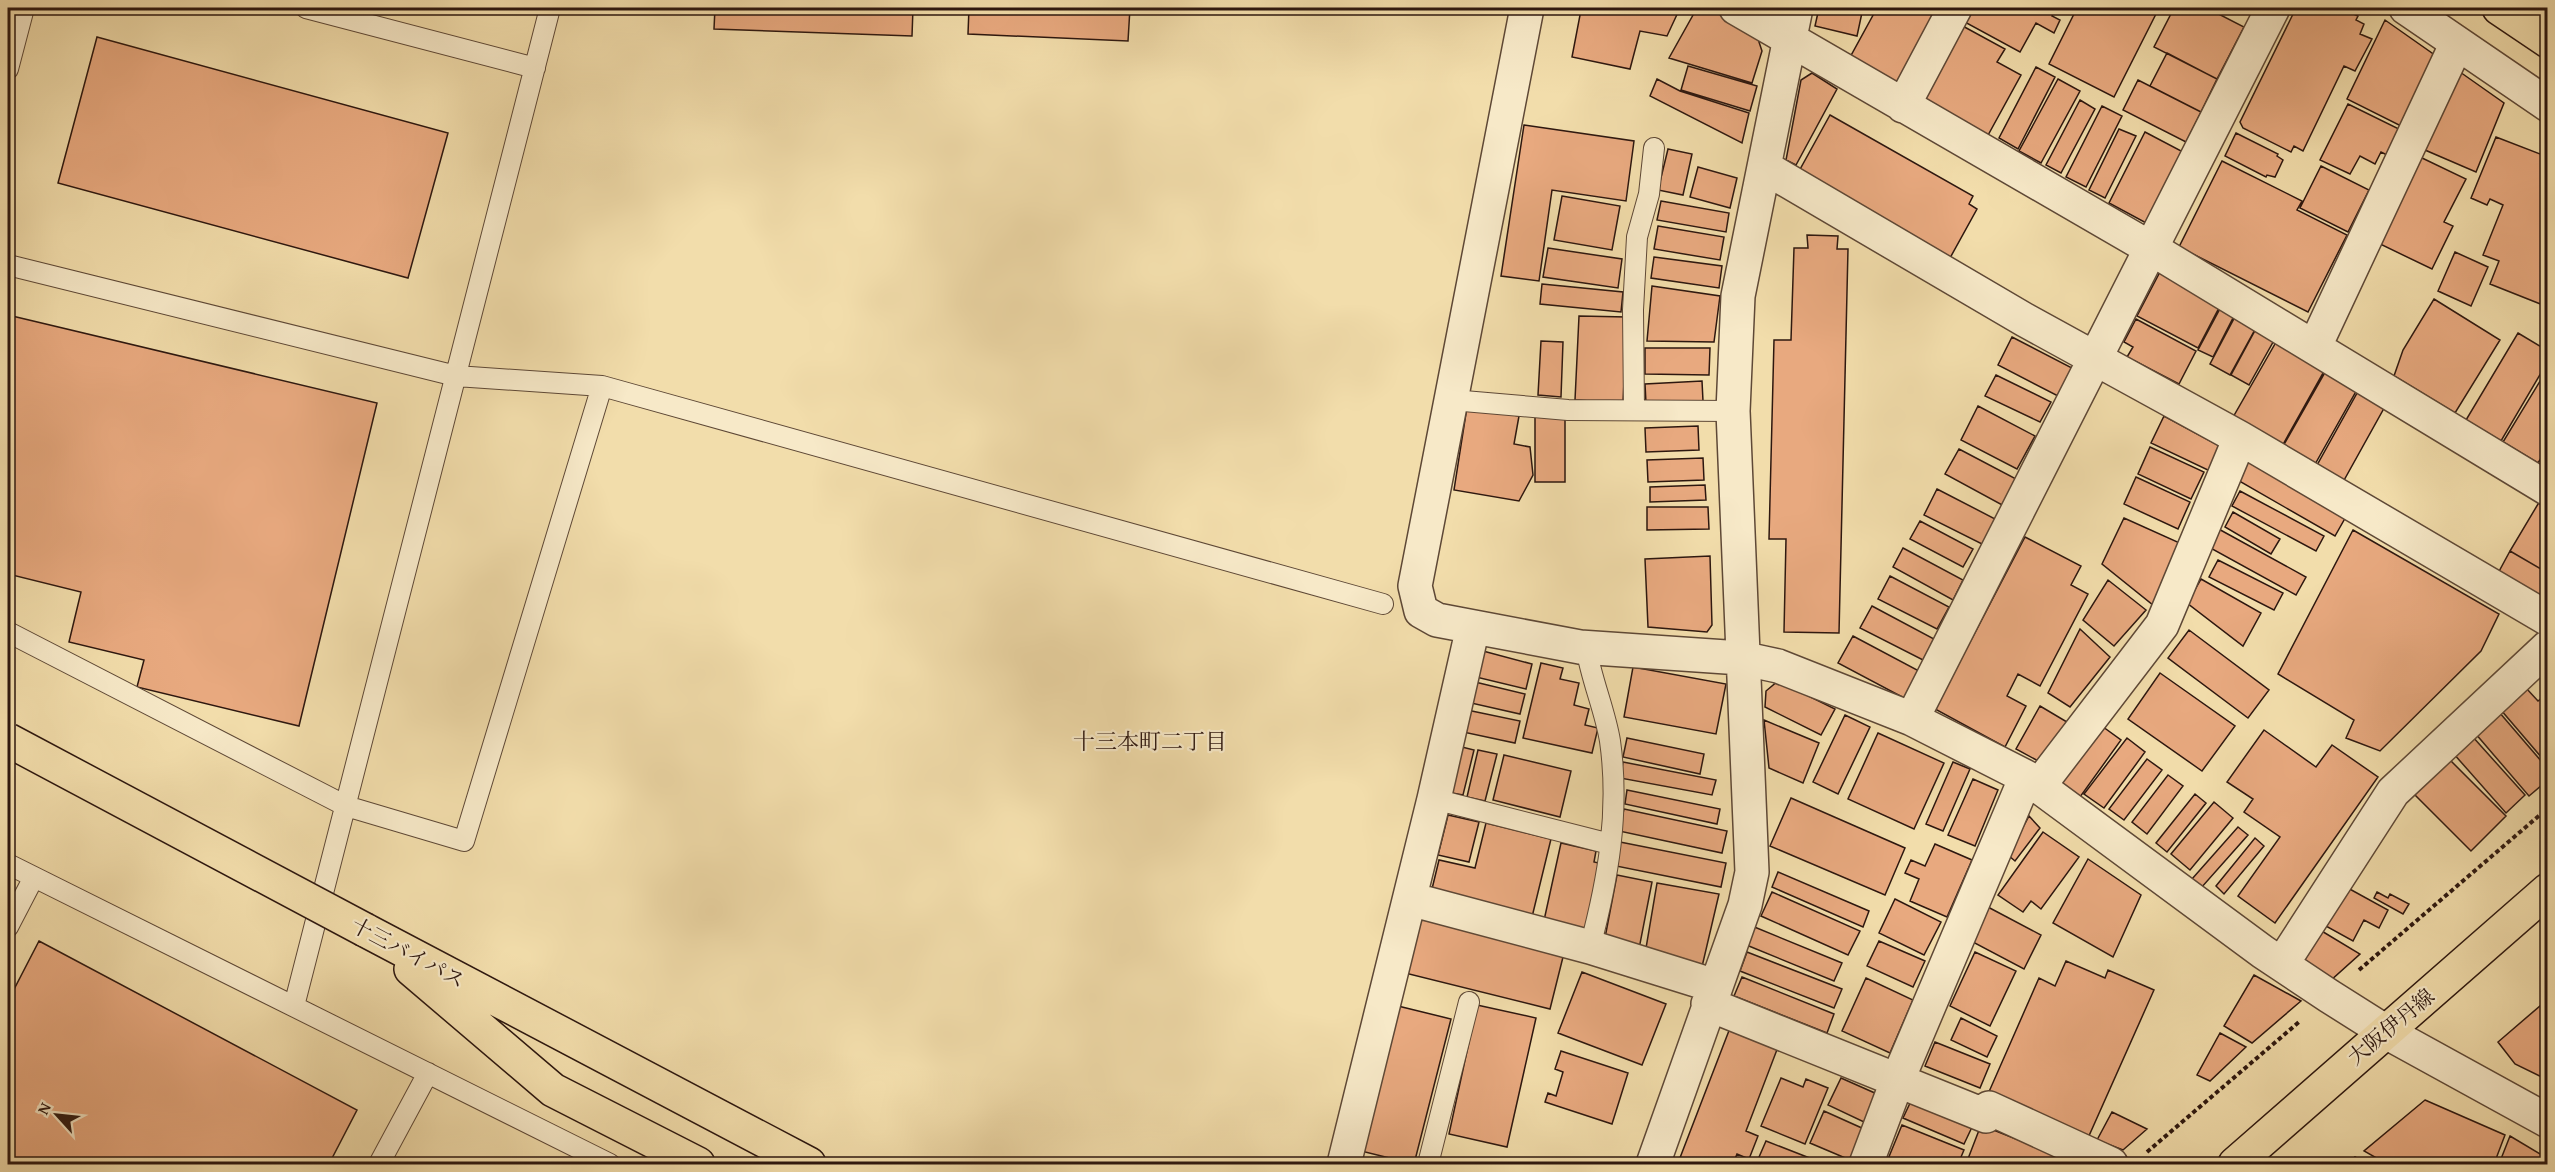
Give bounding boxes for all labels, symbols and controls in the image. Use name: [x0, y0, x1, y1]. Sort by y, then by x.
district label: 十三本町二丁目: [1073, 725, 1227, 757]
street label: 十三バイパス: [346, 909, 471, 996]
street label: 大阪伊丹線: [2340, 981, 2441, 1072]
north arrow: [27, 1085, 87, 1145]
text: N: [31, 1098, 57, 1118]

